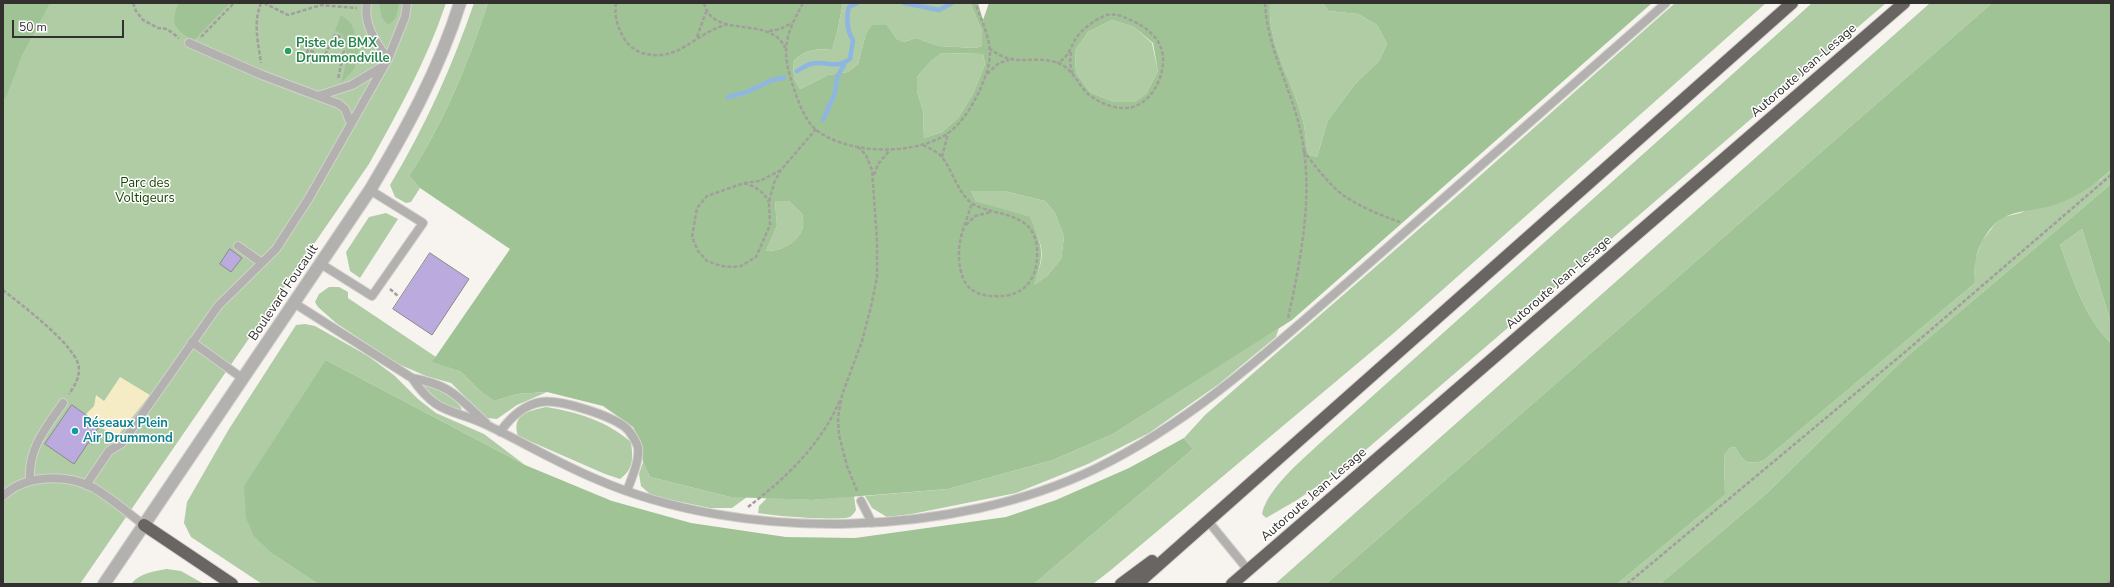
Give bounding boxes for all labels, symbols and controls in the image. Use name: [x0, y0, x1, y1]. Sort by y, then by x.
scale bar: [14, 12, 126, 38]
text: 50 m: [19, 19, 47, 35]
street label: Autoroute Jean-Lesage: [1748, 21, 1860, 121]
place label: Piste de BMX Drummondville: [296, 36, 390, 67]
marker: Piste de BMX Drummondville: [283, 46, 293, 56]
park label: Parc des Voltigeurs: [115, 176, 175, 207]
street label: Autoroute Jean-Lesage: [1503, 233, 1615, 333]
street label: Boulevard Foucault: [246, 242, 322, 344]
place label: Réseaux Plein Air Drummond: [83, 416, 173, 447]
marker: Réseaux Plein Air Drummond: [70, 426, 80, 436]
street label: Autoroute Jean-Lesage: [1258, 445, 1370, 545]

